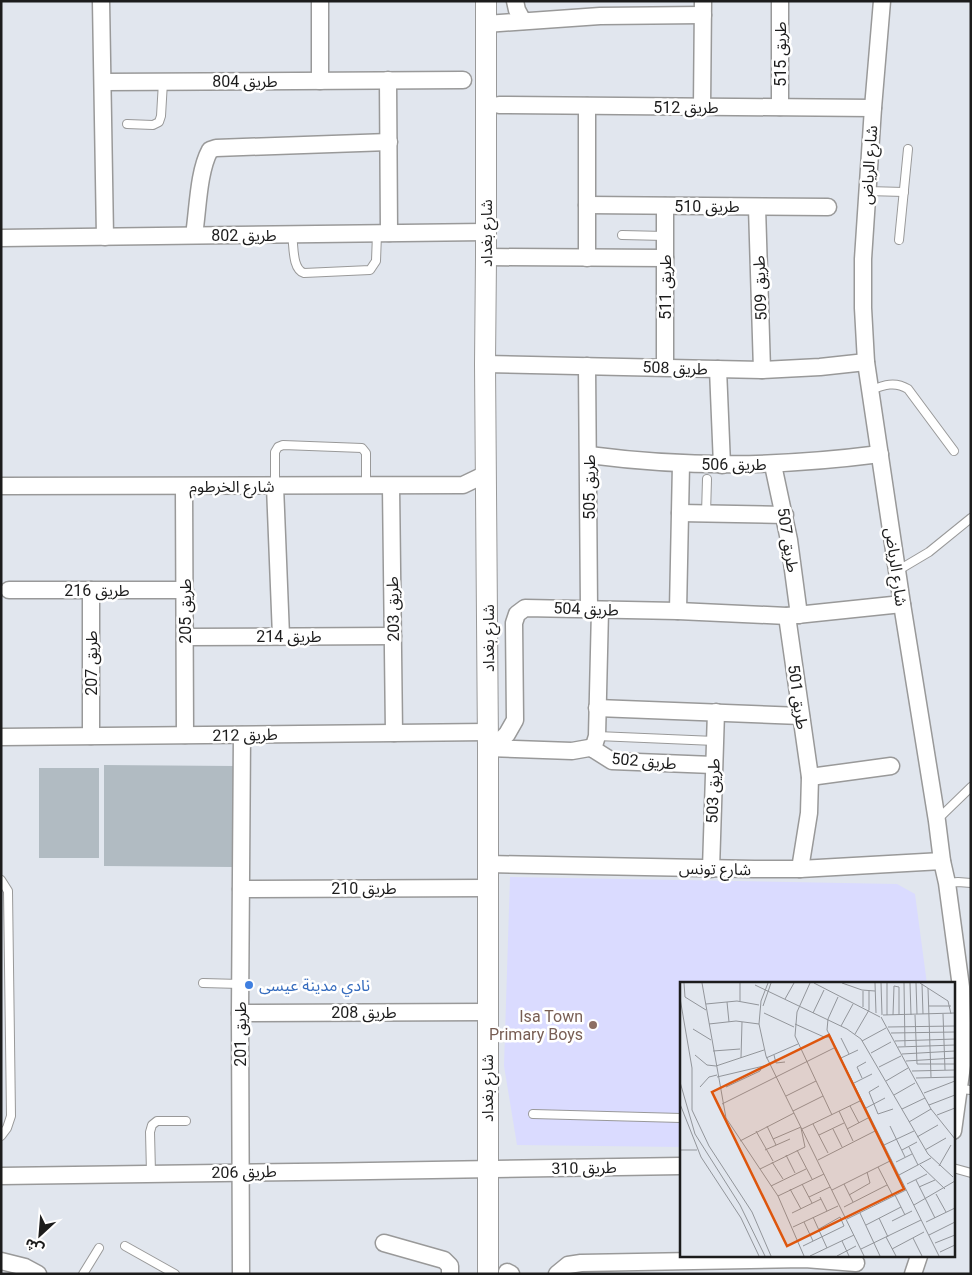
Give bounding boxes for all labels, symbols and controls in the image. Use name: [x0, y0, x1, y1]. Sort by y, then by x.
street label: طريق 515: [771, 21, 791, 87]
street label: طريق 804: [212, 72, 278, 92]
street label: طريق 512: [653, 98, 719, 118]
street label: شارع الرياض: [857, 125, 884, 205]
street label: طريق 510: [674, 197, 740, 217]
street label: شارع بغداد: [477, 199, 499, 267]
street label: طريق 802: [211, 226, 277, 246]
street label: طريق 511: [656, 254, 676, 320]
street label: طريق 509: [749, 255, 772, 321]
street label: طريق 508: [642, 357, 708, 380]
street label: طريق 505: [580, 454, 600, 520]
street label: طريق 506: [701, 455, 767, 475]
street label: شارع الخرطوم: [189, 477, 275, 499]
street label: طريق 507: [773, 506, 803, 574]
street label: شارع الرياض: [878, 526, 911, 608]
street label: طريق 203: [383, 576, 404, 642]
street label: طريق 205: [176, 578, 196, 644]
street label: طريق 216: [64, 581, 130, 601]
street label: طريق 504: [553, 598, 619, 621]
street label: شارع بغداد: [479, 604, 501, 672]
street label: طريق 214: [256, 627, 322, 647]
street label: طريق 207: [82, 630, 102, 696]
street label: طريق 501: [783, 663, 812, 731]
street label: طريق 212: [212, 725, 278, 746]
street label: طريق 502: [611, 749, 678, 774]
street label: طريق 503: [702, 758, 725, 824]
street label: شارع تونس: [679, 859, 751, 882]
street label: طريق 210: [331, 879, 397, 899]
place label: نادي مدينة عيسى: [259, 976, 370, 997]
marker: نادي مدينة عيسى: [243, 979, 255, 991]
inset map: [680, 982, 954, 1258]
street label: طريق 201: [231, 1001, 251, 1067]
street label: طريق 208: [331, 1003, 397, 1023]
place label: Isa Town Primary Boys: [489, 1007, 583, 1044]
marker: Isa Town Primary Boys: [587, 1019, 599, 1031]
street label: شارع بغداد: [478, 1054, 500, 1122]
street label: طريق 310: [551, 1158, 617, 1179]
street label: طريق 206: [211, 1162, 277, 1183]
north arrow: [15, 1210, 65, 1260]
text: ش: [22, 1235, 46, 1258]

